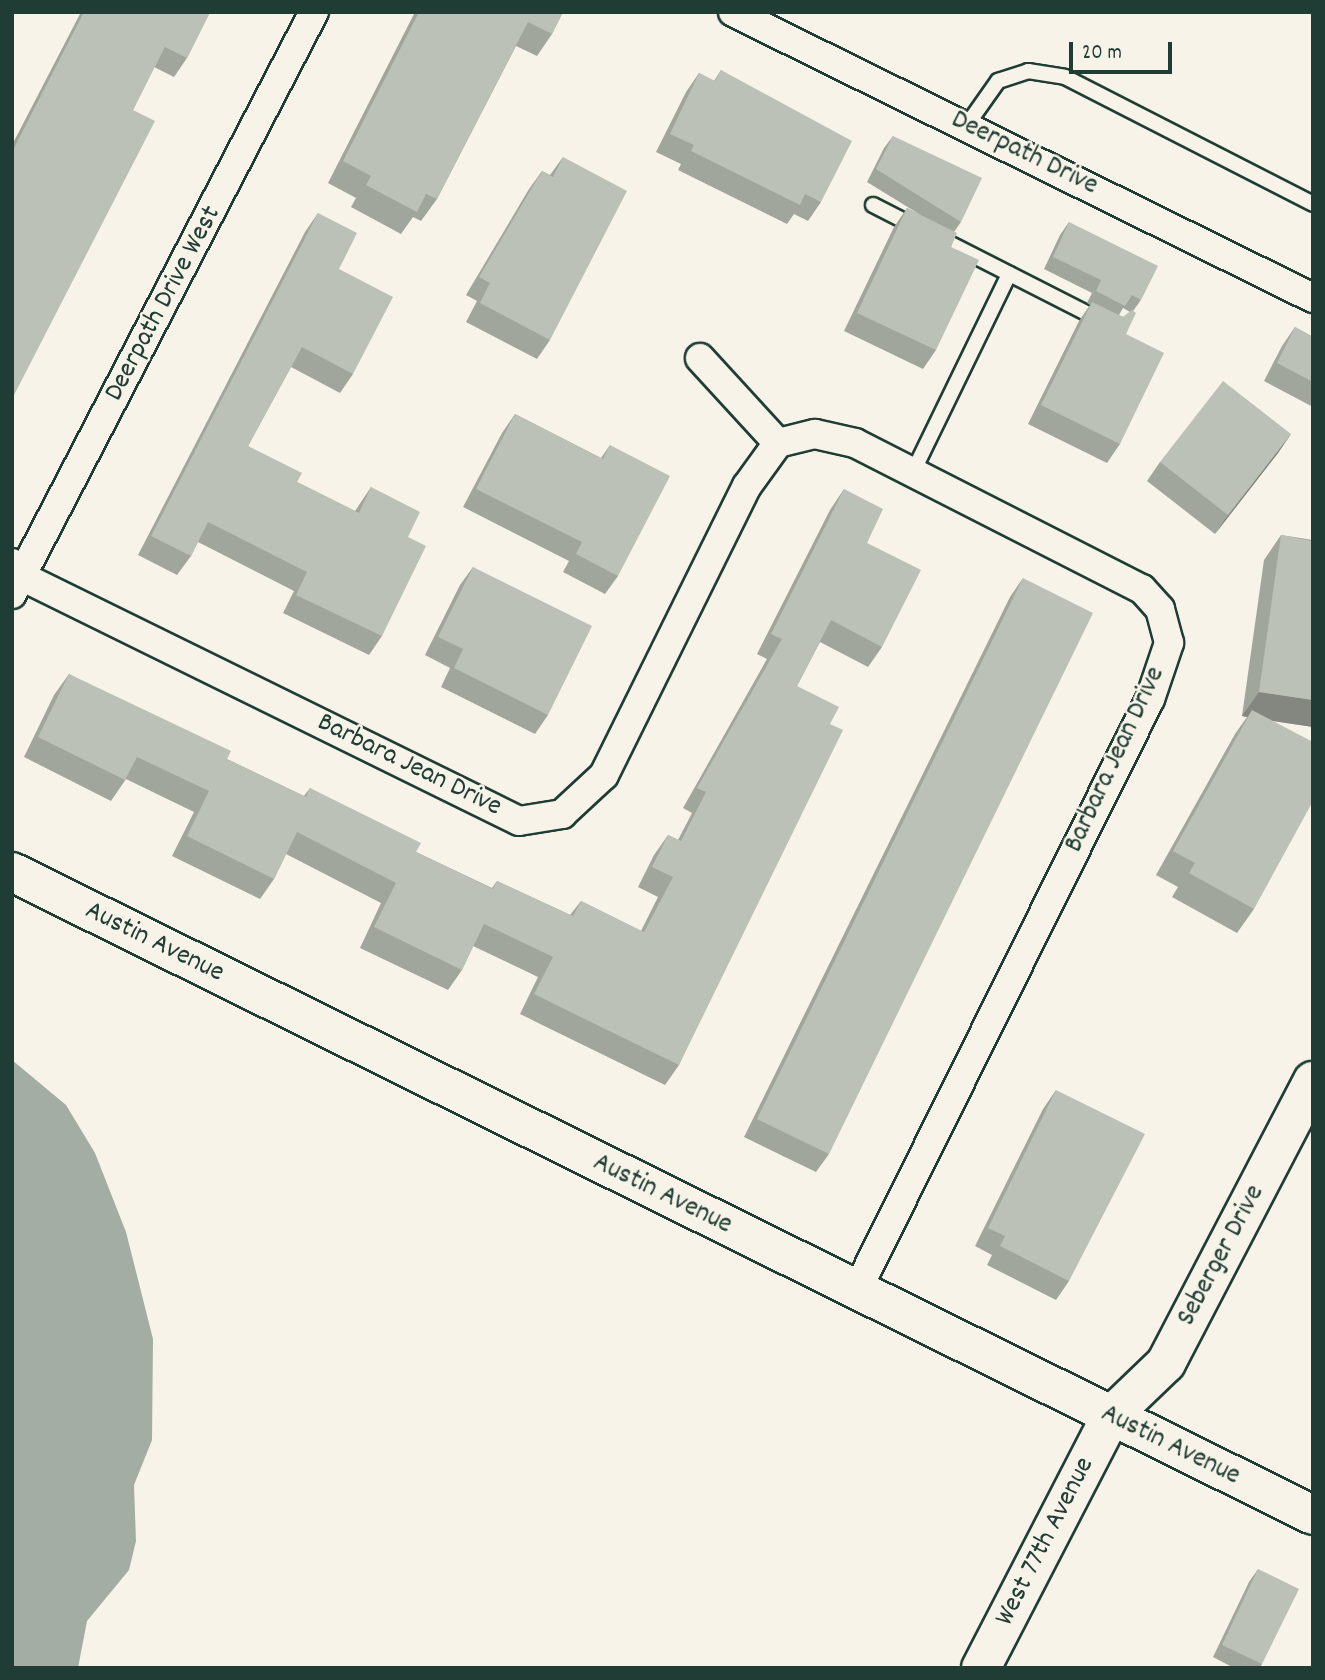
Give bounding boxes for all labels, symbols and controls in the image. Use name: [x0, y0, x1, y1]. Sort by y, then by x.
scale bar: [1073, 28, 1176, 72]
text: 20 m: [1082, 39, 1122, 69]
street label: Deerpath Drive: [945, 104, 1103, 204]
street label: Deerpath Drive West: [98, 201, 230, 407]
street label: Barbara Jean Drive: [1058, 662, 1174, 858]
street label: Barbara Jean Drive: [311, 707, 507, 825]
street label: Austin Avenue: [79, 895, 229, 991]
street label: Austin Avenue: [587, 1147, 737, 1243]
street label: Seberger Drive: [1171, 1180, 1273, 1332]
street label: Austin Avenue: [1095, 1398, 1245, 1494]
street label: West 77th Avenue: [989, 1452, 1103, 1632]

